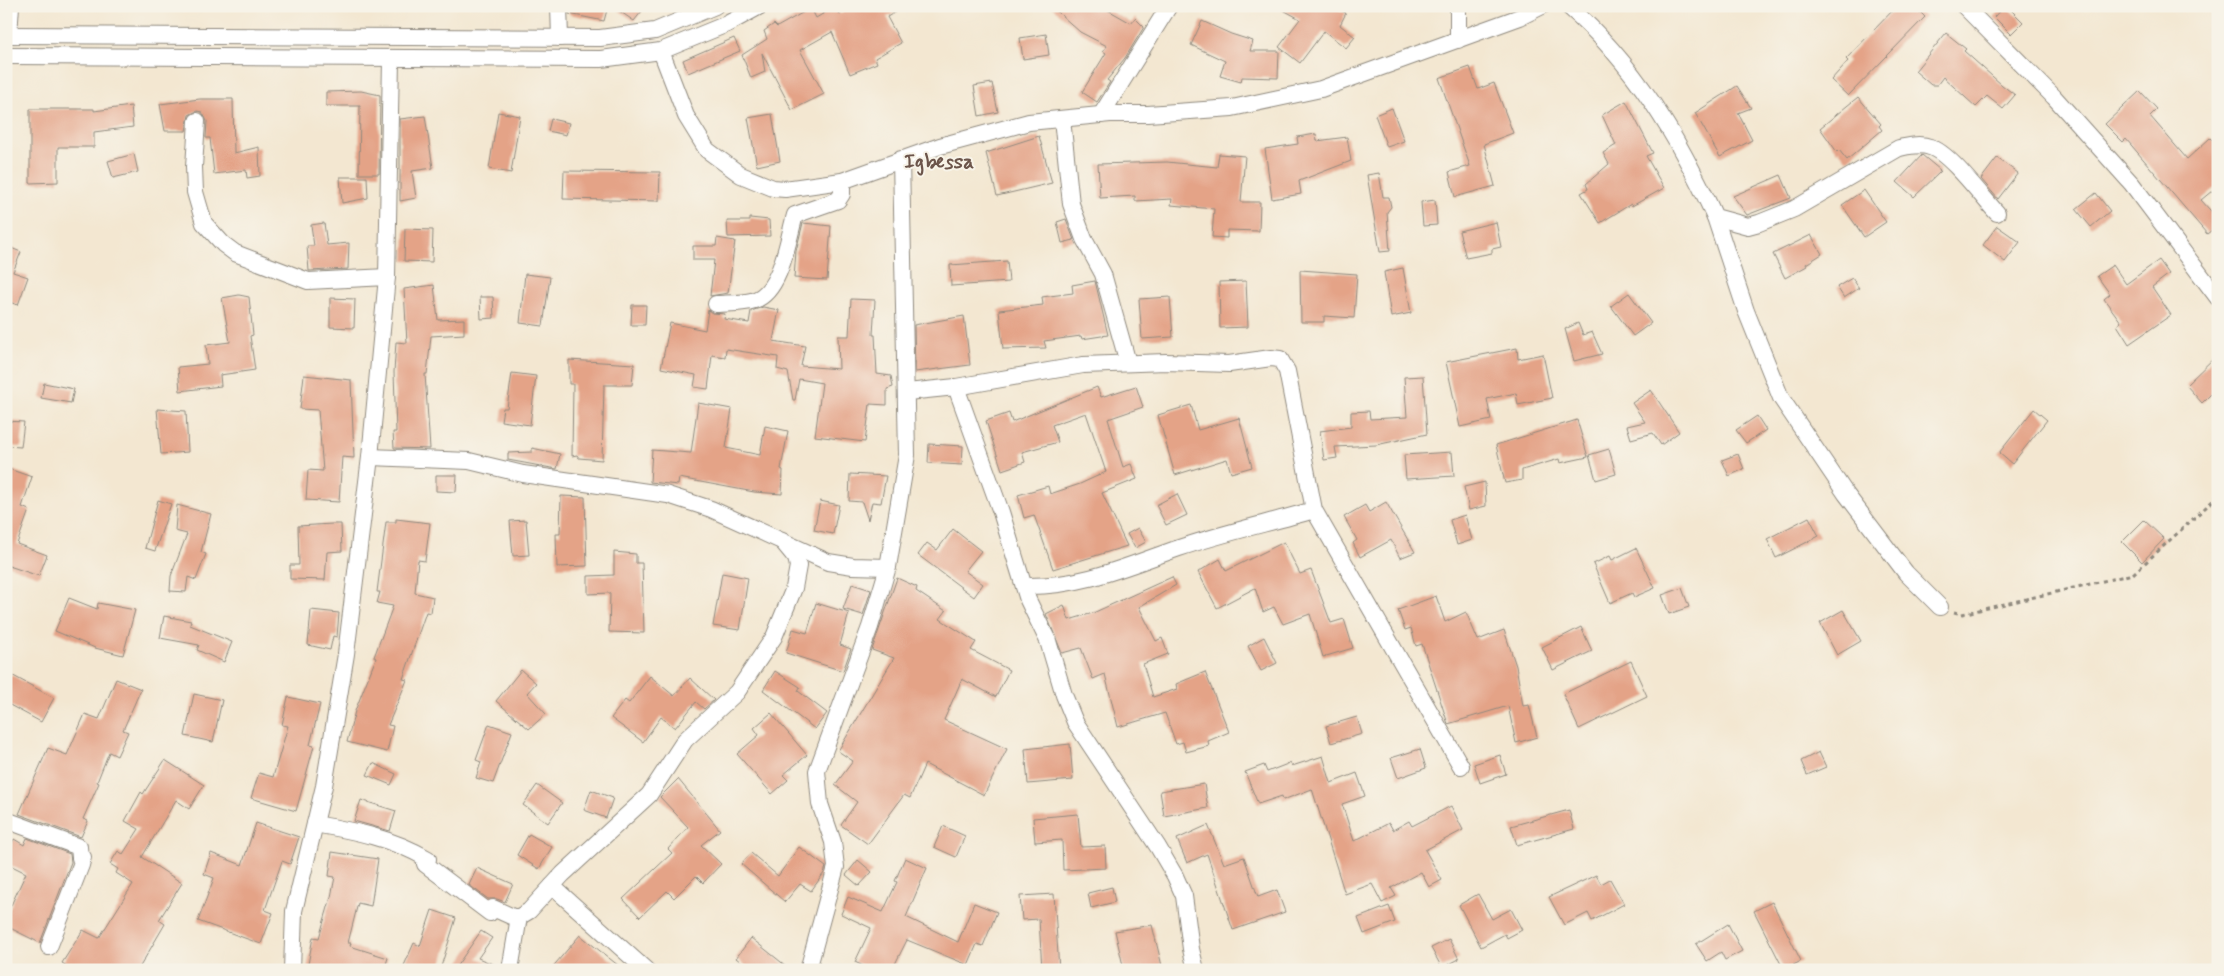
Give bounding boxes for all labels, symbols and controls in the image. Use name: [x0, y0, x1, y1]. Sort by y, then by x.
district label: Igbessa: [904, 148, 974, 176]

